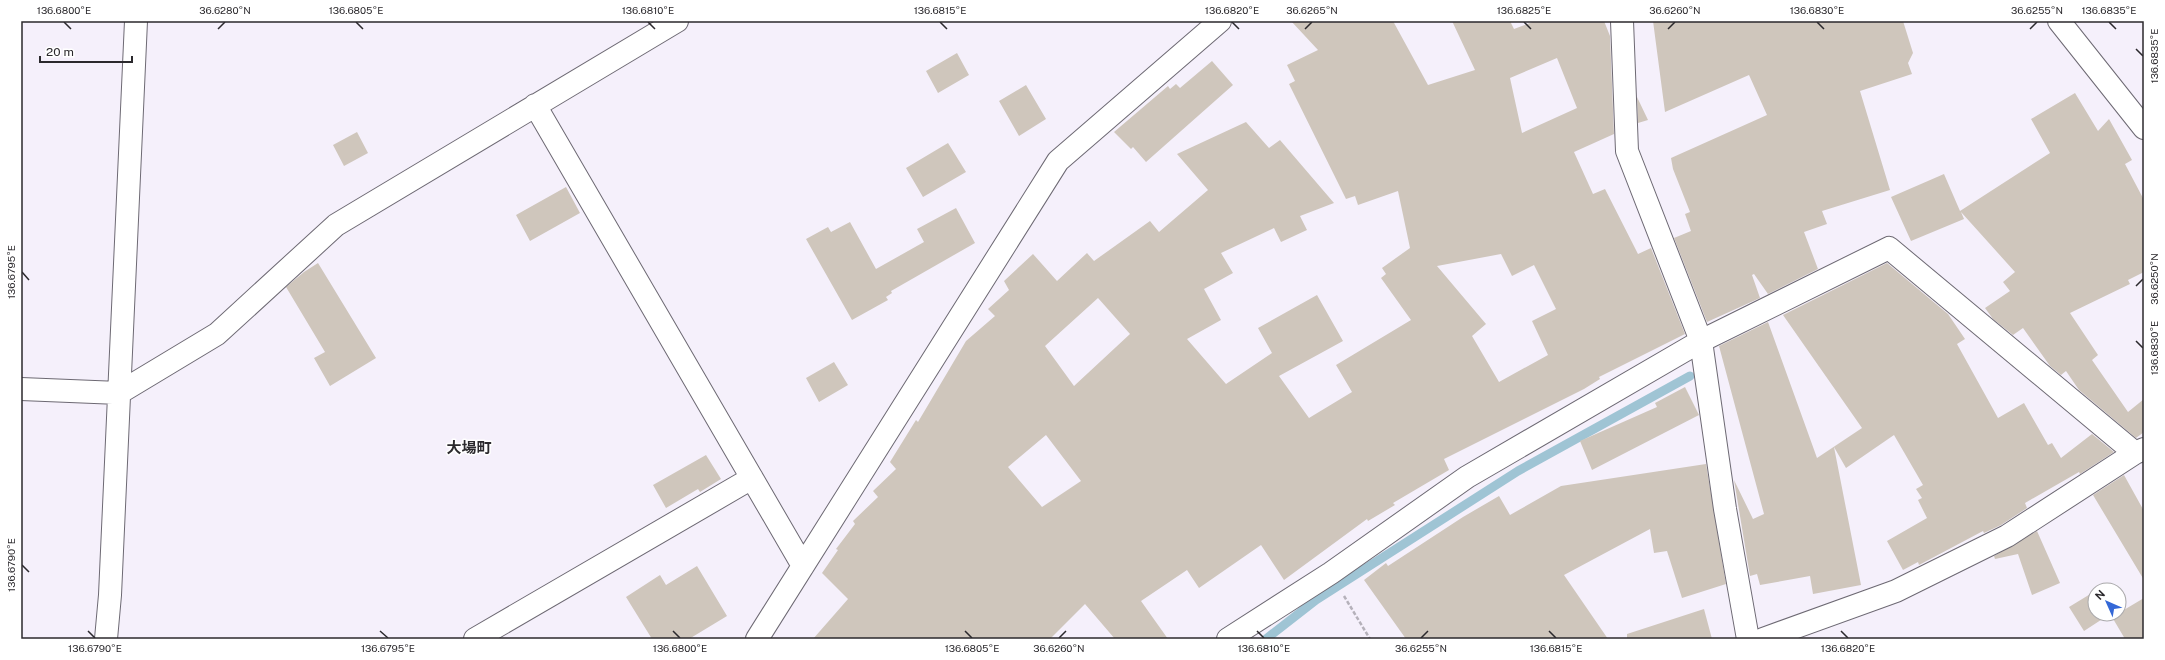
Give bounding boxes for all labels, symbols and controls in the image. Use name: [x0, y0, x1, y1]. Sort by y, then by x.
text: 136.6800°E: [37, 4, 91, 16]
text: 36.6280°N: [199, 4, 251, 16]
text: 136.6805°E: [329, 4, 383, 16]
text: 136.6810°E: [622, 4, 674, 16]
text: 136.6815°E: [914, 4, 966, 16]
text: 136.6820°E: [1205, 4, 1259, 16]
text: 36.6265°N: [1286, 4, 1338, 16]
text: 136.6825°E: [1497, 4, 1551, 16]
text: 36.6260°N: [1649, 4, 1701, 16]
text: 136.6830°E: [1790, 4, 1844, 16]
text: 36.6255°N: [2011, 4, 2063, 16]
text: 136.6835°E: [2082, 4, 2136, 16]
text: 136.6835°E: [2148, 29, 2160, 83]
scale bar: [40, 38, 132, 64]
text: 20 m: [46, 45, 74, 59]
text: 136.6795°E: [5, 245, 17, 299]
text: 36.6250°N: [2148, 253, 2160, 305]
text: 136.6830°E: [2148, 321, 2160, 375]
district label: 大場町: [446, 439, 492, 456]
text: 136.6790°E: [5, 538, 17, 592]
north arrow: [2087, 582, 2127, 622]
text: N: [2093, 588, 2107, 602]
text: 136.6790°E: [68, 642, 122, 654]
text: 136.6795°E: [361, 642, 415, 654]
text: 136.6800°E: [653, 642, 707, 654]
text: 136.6805°E: [945, 642, 999, 654]
text: 36.6260°N: [1033, 642, 1085, 654]
text: 136.6810°E: [1238, 642, 1290, 654]
text: 36.6255°N: [1395, 642, 1447, 654]
text: 136.6815°E: [1530, 642, 1582, 654]
text: 136.6820°E: [1821, 642, 1875, 654]

